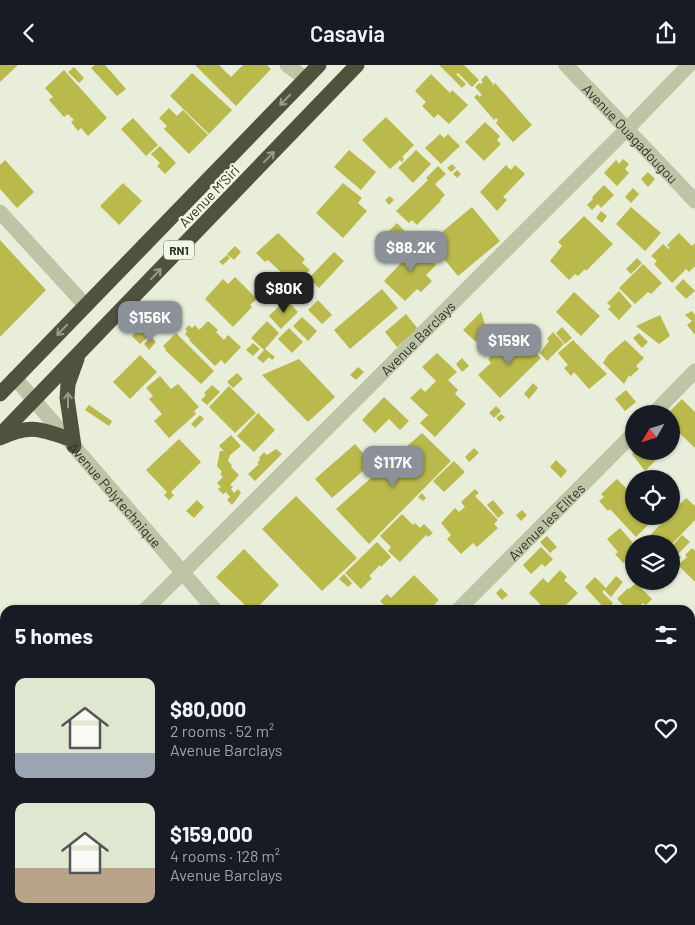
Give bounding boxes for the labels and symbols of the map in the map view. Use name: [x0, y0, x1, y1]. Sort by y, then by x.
street label: Avenue Ouagadougou: [579, 80, 682, 187]
one-way arrow: [279, 94, 291, 106]
one-way arrow: [262, 151, 275, 163]
street label: Avenue M'Siri: [175, 161, 243, 231]
pin: $88.2K: [370, 231, 452, 273]
road number: RN1: [164, 241, 194, 259]
one-way arrow: [150, 268, 162, 280]
pin: $80K: [254, 271, 314, 314]
street label: Avenue Barclays: [377, 297, 459, 379]
pin: $156K: [115, 301, 185, 343]
one-way arrow: [57, 323, 69, 335]
pin: $159K: [474, 323, 544, 366]
one-way arrow: [63, 392, 73, 408]
north arrow: [625, 405, 680, 460]
street label: Avenue Polytechnique: [65, 438, 166, 551]
pin: $117K: [358, 445, 428, 488]
street label: Avenue les Elites: [504, 479, 588, 563]

